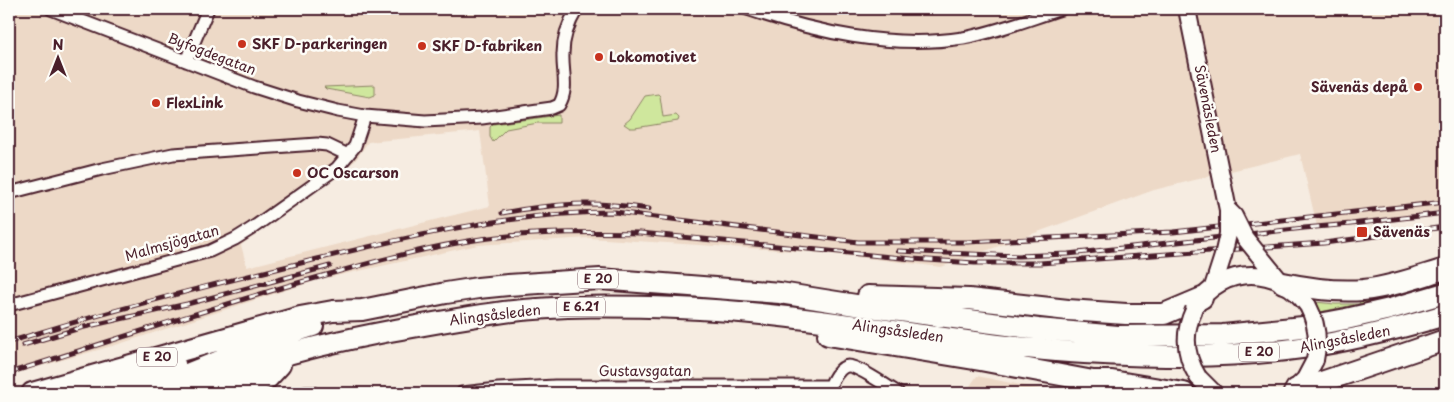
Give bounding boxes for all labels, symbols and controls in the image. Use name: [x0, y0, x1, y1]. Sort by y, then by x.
street label: Byfogdegatan: [165, 27, 259, 80]
north arrow: [32, 32, 82, 82]
place label: SKF D-parkeringen: [252, 33, 388, 54]
text: N: [52, 34, 64, 55]
place label: SKF D-fabriken: [432, 35, 542, 56]
marker: SKF D-parkeringen: [236, 38, 248, 50]
marker: SKF D-fabriken: [416, 40, 428, 52]
place label: Lokomotivet: [609, 46, 697, 67]
marker: Lokomotivet: [593, 51, 605, 63]
street label: Sävenäsleden: [1190, 63, 1227, 155]
place label: Sävenäs depå: [1311, 76, 1408, 97]
marker: Sävenäs depå: [1412, 81, 1424, 93]
place label: FlexLink: [166, 92, 224, 113]
marker: FlexLink: [150, 97, 162, 109]
place label: OC Oscarson: [307, 162, 399, 183]
marker: OC Oscarson: [291, 167, 303, 179]
street label: Malmsjögatan: [122, 219, 221, 266]
place label: Sävenäs: [1373, 221, 1430, 242]
marker: Sävenäs: [1355, 225, 1369, 239]
road number: E 20: [578, 270, 618, 288]
street label: Alingsåsleden: [448, 298, 542, 331]
road number: E 6.21: [557, 298, 605, 316]
street label: Alingsåsleden: [851, 314, 945, 347]
street label: Alingsåsleden: [1298, 319, 1392, 358]
road number: E 20: [1239, 342, 1279, 362]
road number: E 20: [137, 348, 177, 367]
street label: Gustavsgatan: [599, 360, 691, 381]

